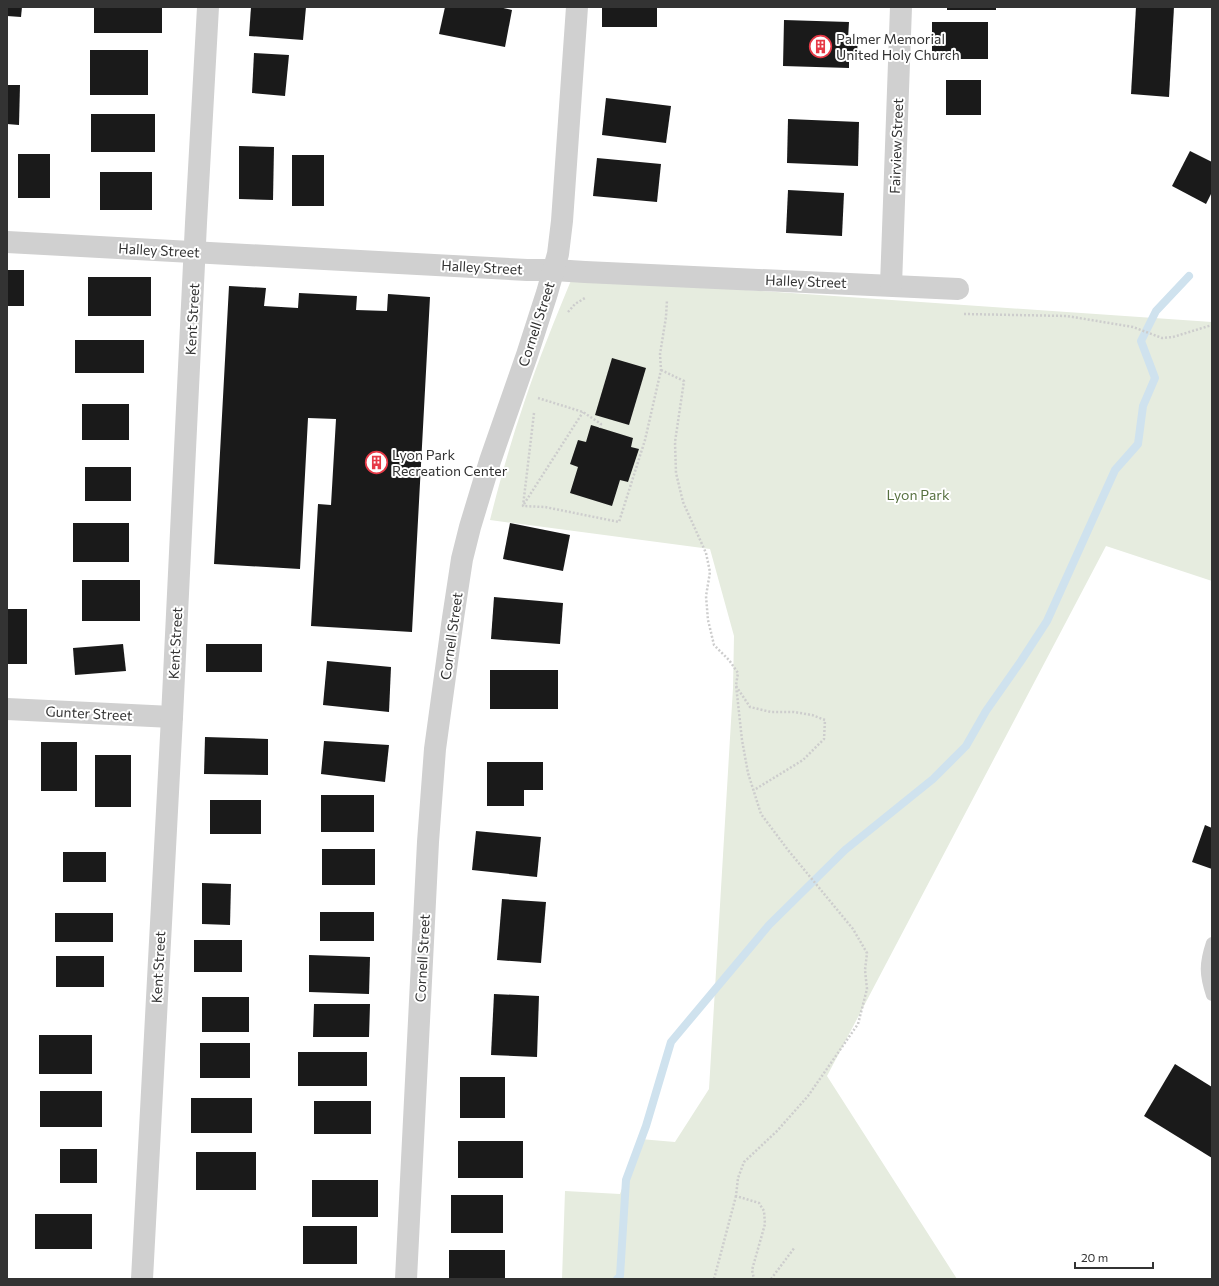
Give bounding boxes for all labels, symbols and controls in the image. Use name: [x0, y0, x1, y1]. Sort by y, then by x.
place label: Palmer Memorial United Holy Church: [836, 30, 960, 63]
building icon: Palmer Memorial United Holy Church: [807, 33, 833, 59]
street label: Fairview Street: [886, 98, 906, 194]
street label: Halley Street: [118, 239, 200, 261]
street label: Halley Street: [441, 256, 523, 278]
street label: Halley Street: [765, 271, 847, 291]
street label: Cornell Street: [514, 279, 558, 369]
street label: Kent Street: [182, 282, 202, 356]
place label: Lyon Park Recreation Center: [392, 446, 508, 479]
building icon: Lyon Park Recreation Center: [364, 449, 390, 475]
park label: Lyon Park: [887, 486, 950, 503]
street label: Cornell Street: [436, 591, 466, 681]
street label: Kent Street: [165, 606, 185, 680]
street label: Gunter Street: [45, 702, 133, 724]
street label: Cornell Street: [411, 913, 433, 1003]
street label: Kent Street: [148, 930, 168, 1004]
scale bar: [1075, 1244, 1153, 1270]
text: 20 m: [1081, 1250, 1108, 1264]

